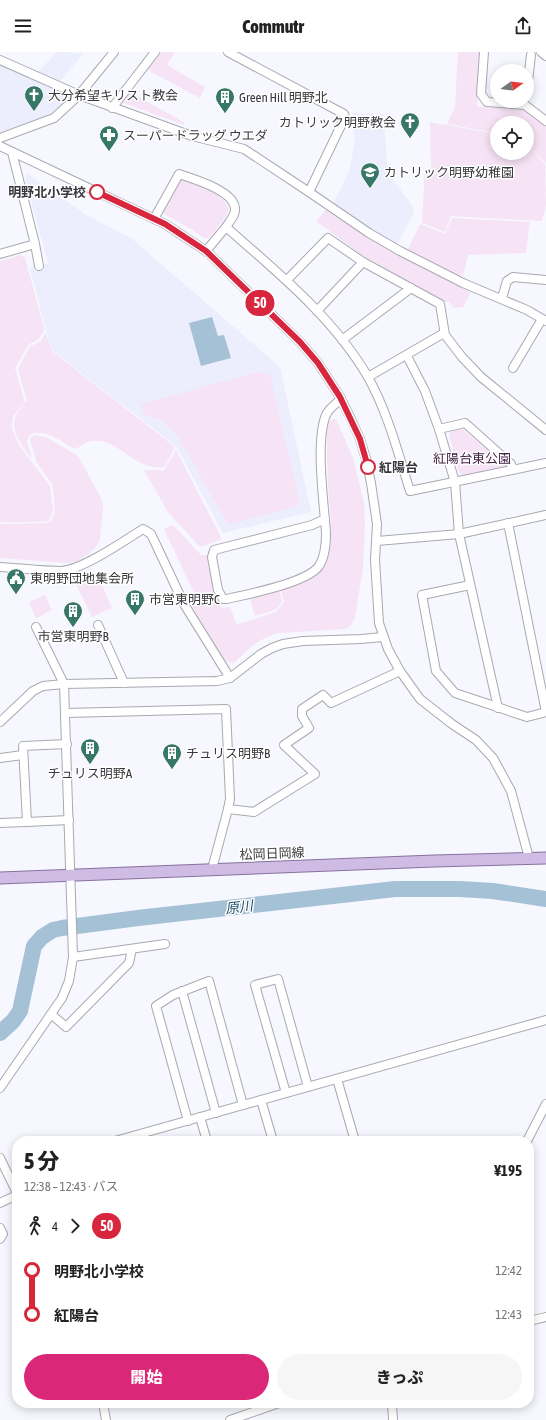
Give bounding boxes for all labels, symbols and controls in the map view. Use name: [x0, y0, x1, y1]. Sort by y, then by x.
icon: menu: [12, 15, 34, 37]
icon: share: [512, 15, 534, 37]
text: Commutr: [242, 16, 304, 37]
north arrow: [490, 64, 534, 108]
map controls: [490, 64, 534, 160]
church icon: 大分希望キリスト教会: [23, 84, 45, 112]
building icon: Green Hill 明野北: [214, 86, 236, 114]
place label: 大分希望キリスト教会: [48, 88, 178, 103]
place label: Green Hill 明野北: [239, 90, 328, 105]
church icon: カトリック明野教会: [399, 111, 421, 139]
place label: カトリック明野教会: [279, 115, 396, 130]
button: locate: [490, 116, 534, 160]
pharmacy icon: スーパードラッグ ウエダ: [98, 124, 120, 152]
place label: スーパードラッグ ウエダ: [123, 128, 268, 143]
school or university icon: カトリック明野幼稚園: [359, 161, 381, 189]
place label: カトリック明野幼稚園: [384, 165, 514, 180]
marker: 明野北小学校: [89, 184, 105, 200]
place label: 明野北小学校: [8, 185, 86, 200]
line badge: 50: [242, 290, 278, 316]
text: 50: [253, 295, 267, 311]
park label: 紅陽台東公園: [433, 451, 511, 466]
marker: 紅陽台: [360, 459, 376, 475]
place label: 紅陽台: [379, 460, 418, 475]
public building icon: 東明野団地集会所: [5, 567, 27, 595]
place label: 東明野団地集会所: [30, 571, 134, 586]
building icon: 市営東明野C: [124, 588, 146, 616]
place label: 市営東明野C: [149, 592, 220, 607]
building icon: 市営東明野B: [62, 600, 84, 628]
place label: 市営東明野B: [37, 629, 109, 644]
building icon: チュリス明野A: [79, 737, 101, 765]
building icon: チュリス明野B: [161, 742, 183, 770]
place label: チュリス明野B: [186, 746, 271, 761]
place label: チュリス明野A: [48, 766, 133, 781]
street label: 松岡日岡線: [239, 845, 305, 862]
water label: 原川: [224, 897, 256, 917]
text: 5 分: [24, 1148, 59, 1174]
text: ¥195: [494, 1162, 522, 1179]
text: 12:38 – 12:43 · バス: [24, 1179, 119, 1194]
icon: walk: [24, 1215, 46, 1237]
icon: forward: [64, 1215, 86, 1237]
text: 50: [100, 1218, 113, 1234]
text: 4: [52, 1219, 58, 1234]
text: 明野北小学校: [54, 1263, 144, 1280]
text: 12:42: [495, 1263, 522, 1278]
text: 紅陽台: [54, 1307, 99, 1324]
text: 12:43: [495, 1307, 522, 1322]
button: 開始: [24, 1354, 269, 1400]
button: きっぷ: [277, 1354, 522, 1400]

